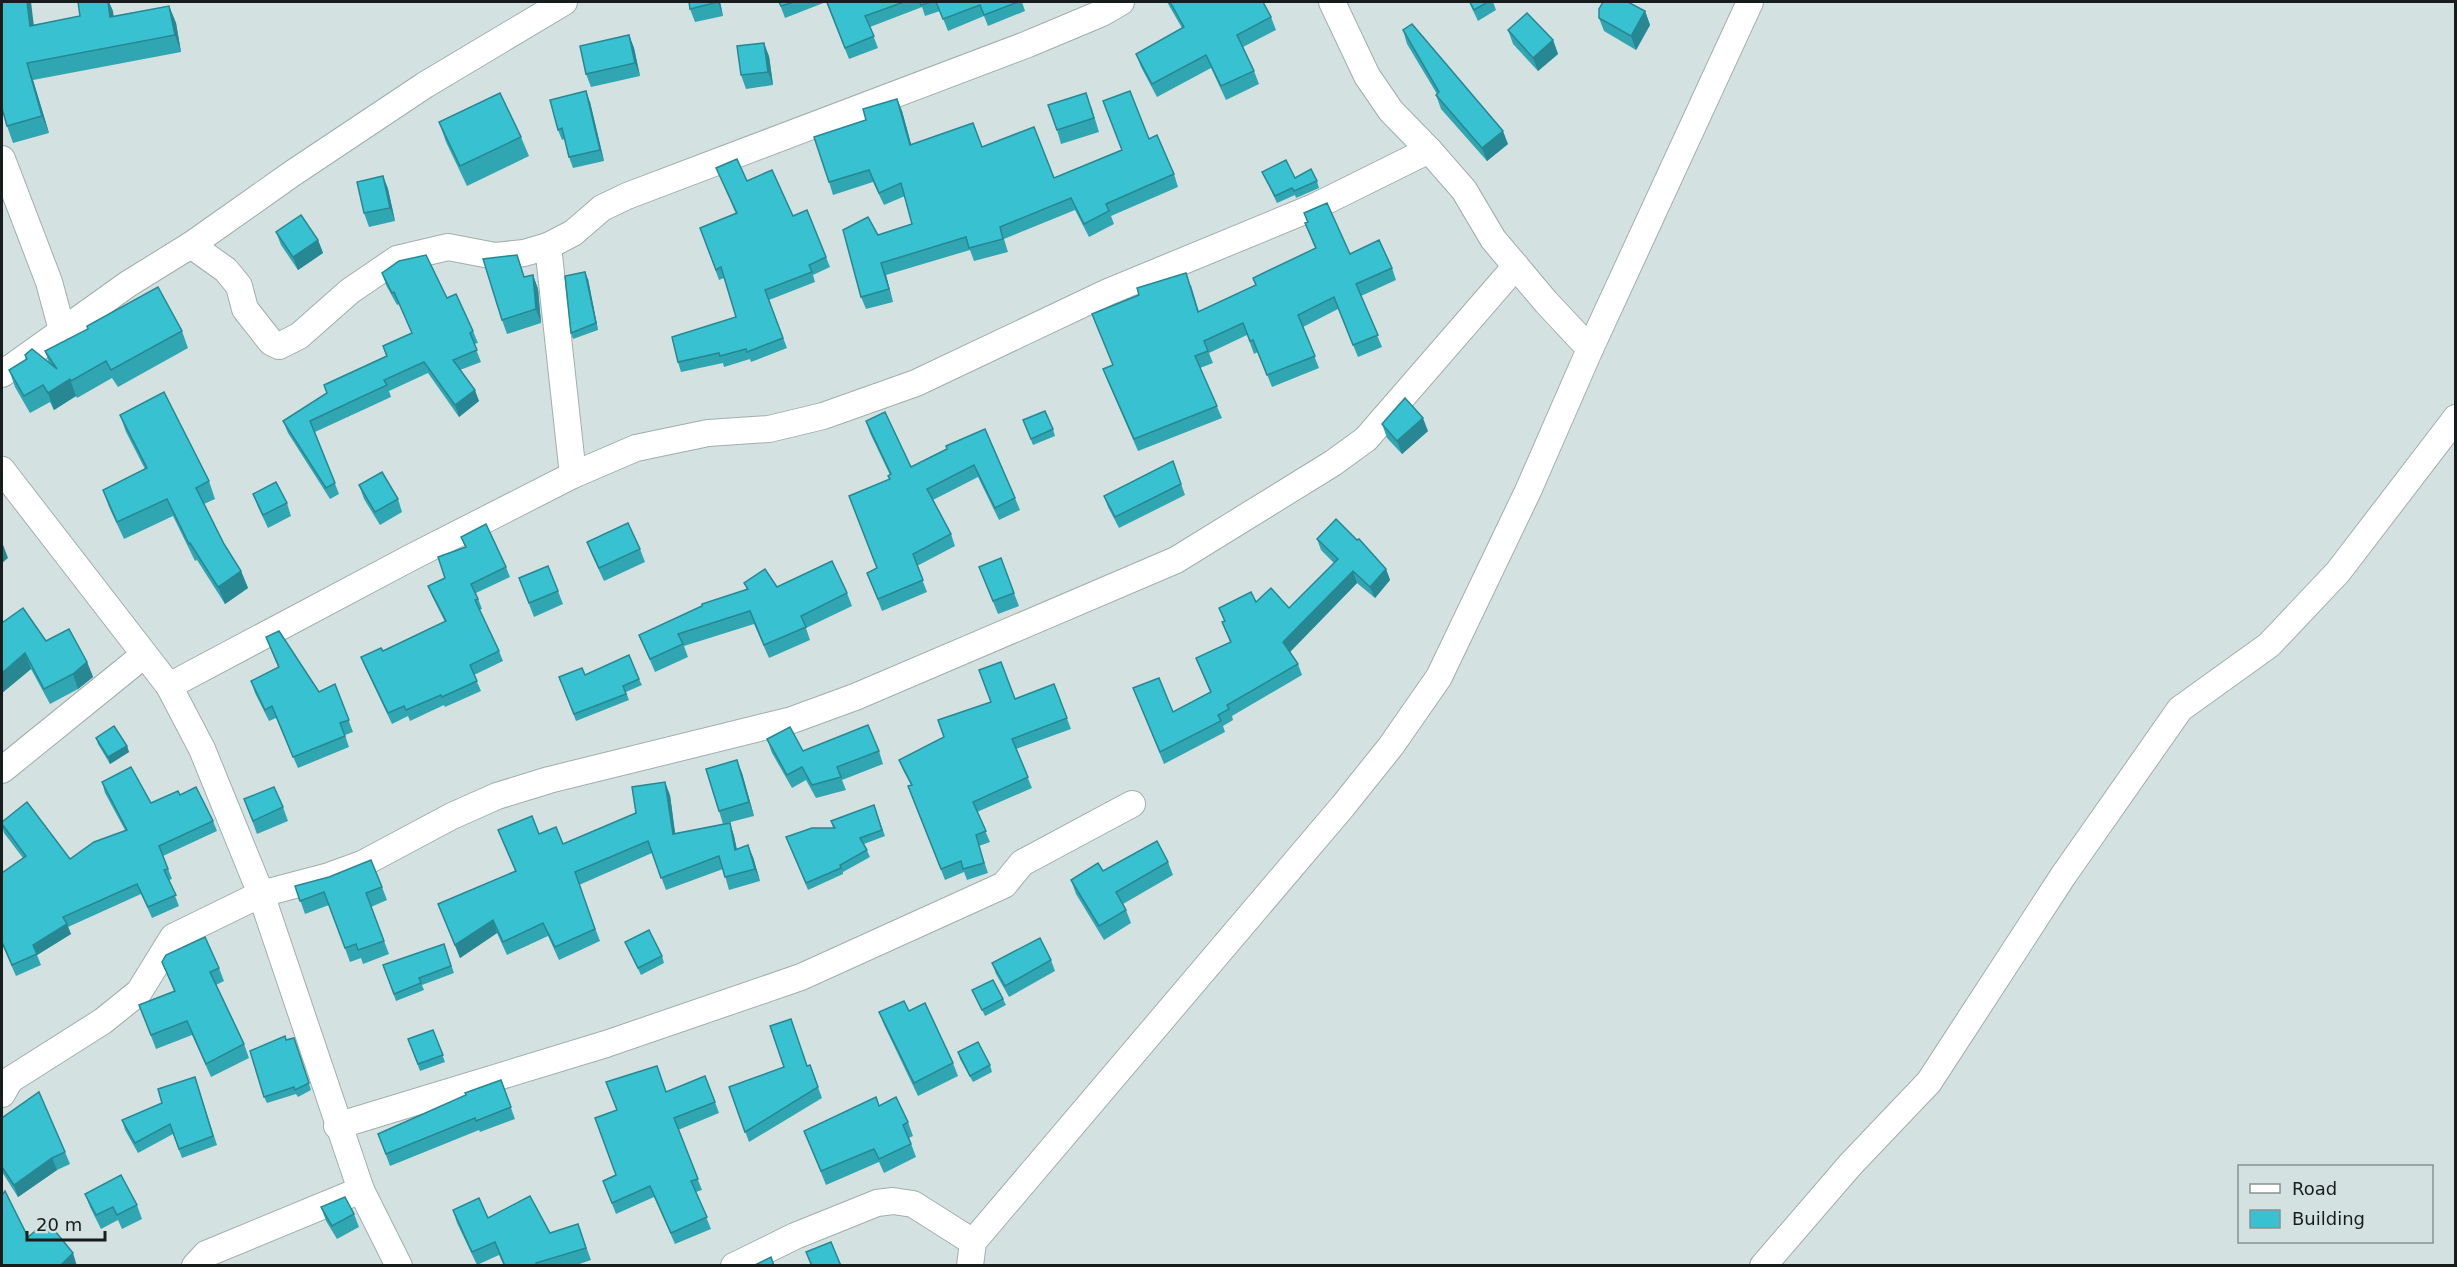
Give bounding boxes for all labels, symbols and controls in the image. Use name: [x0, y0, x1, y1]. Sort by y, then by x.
legend: [2238, 1165, 2433, 1243]
text: Road: [2292, 1178, 2337, 1199]
scale bar: [27, 1204, 105, 1242]
text: Building: [2292, 1208, 2365, 1229]
text: 20 m: [36, 1214, 82, 1235]

